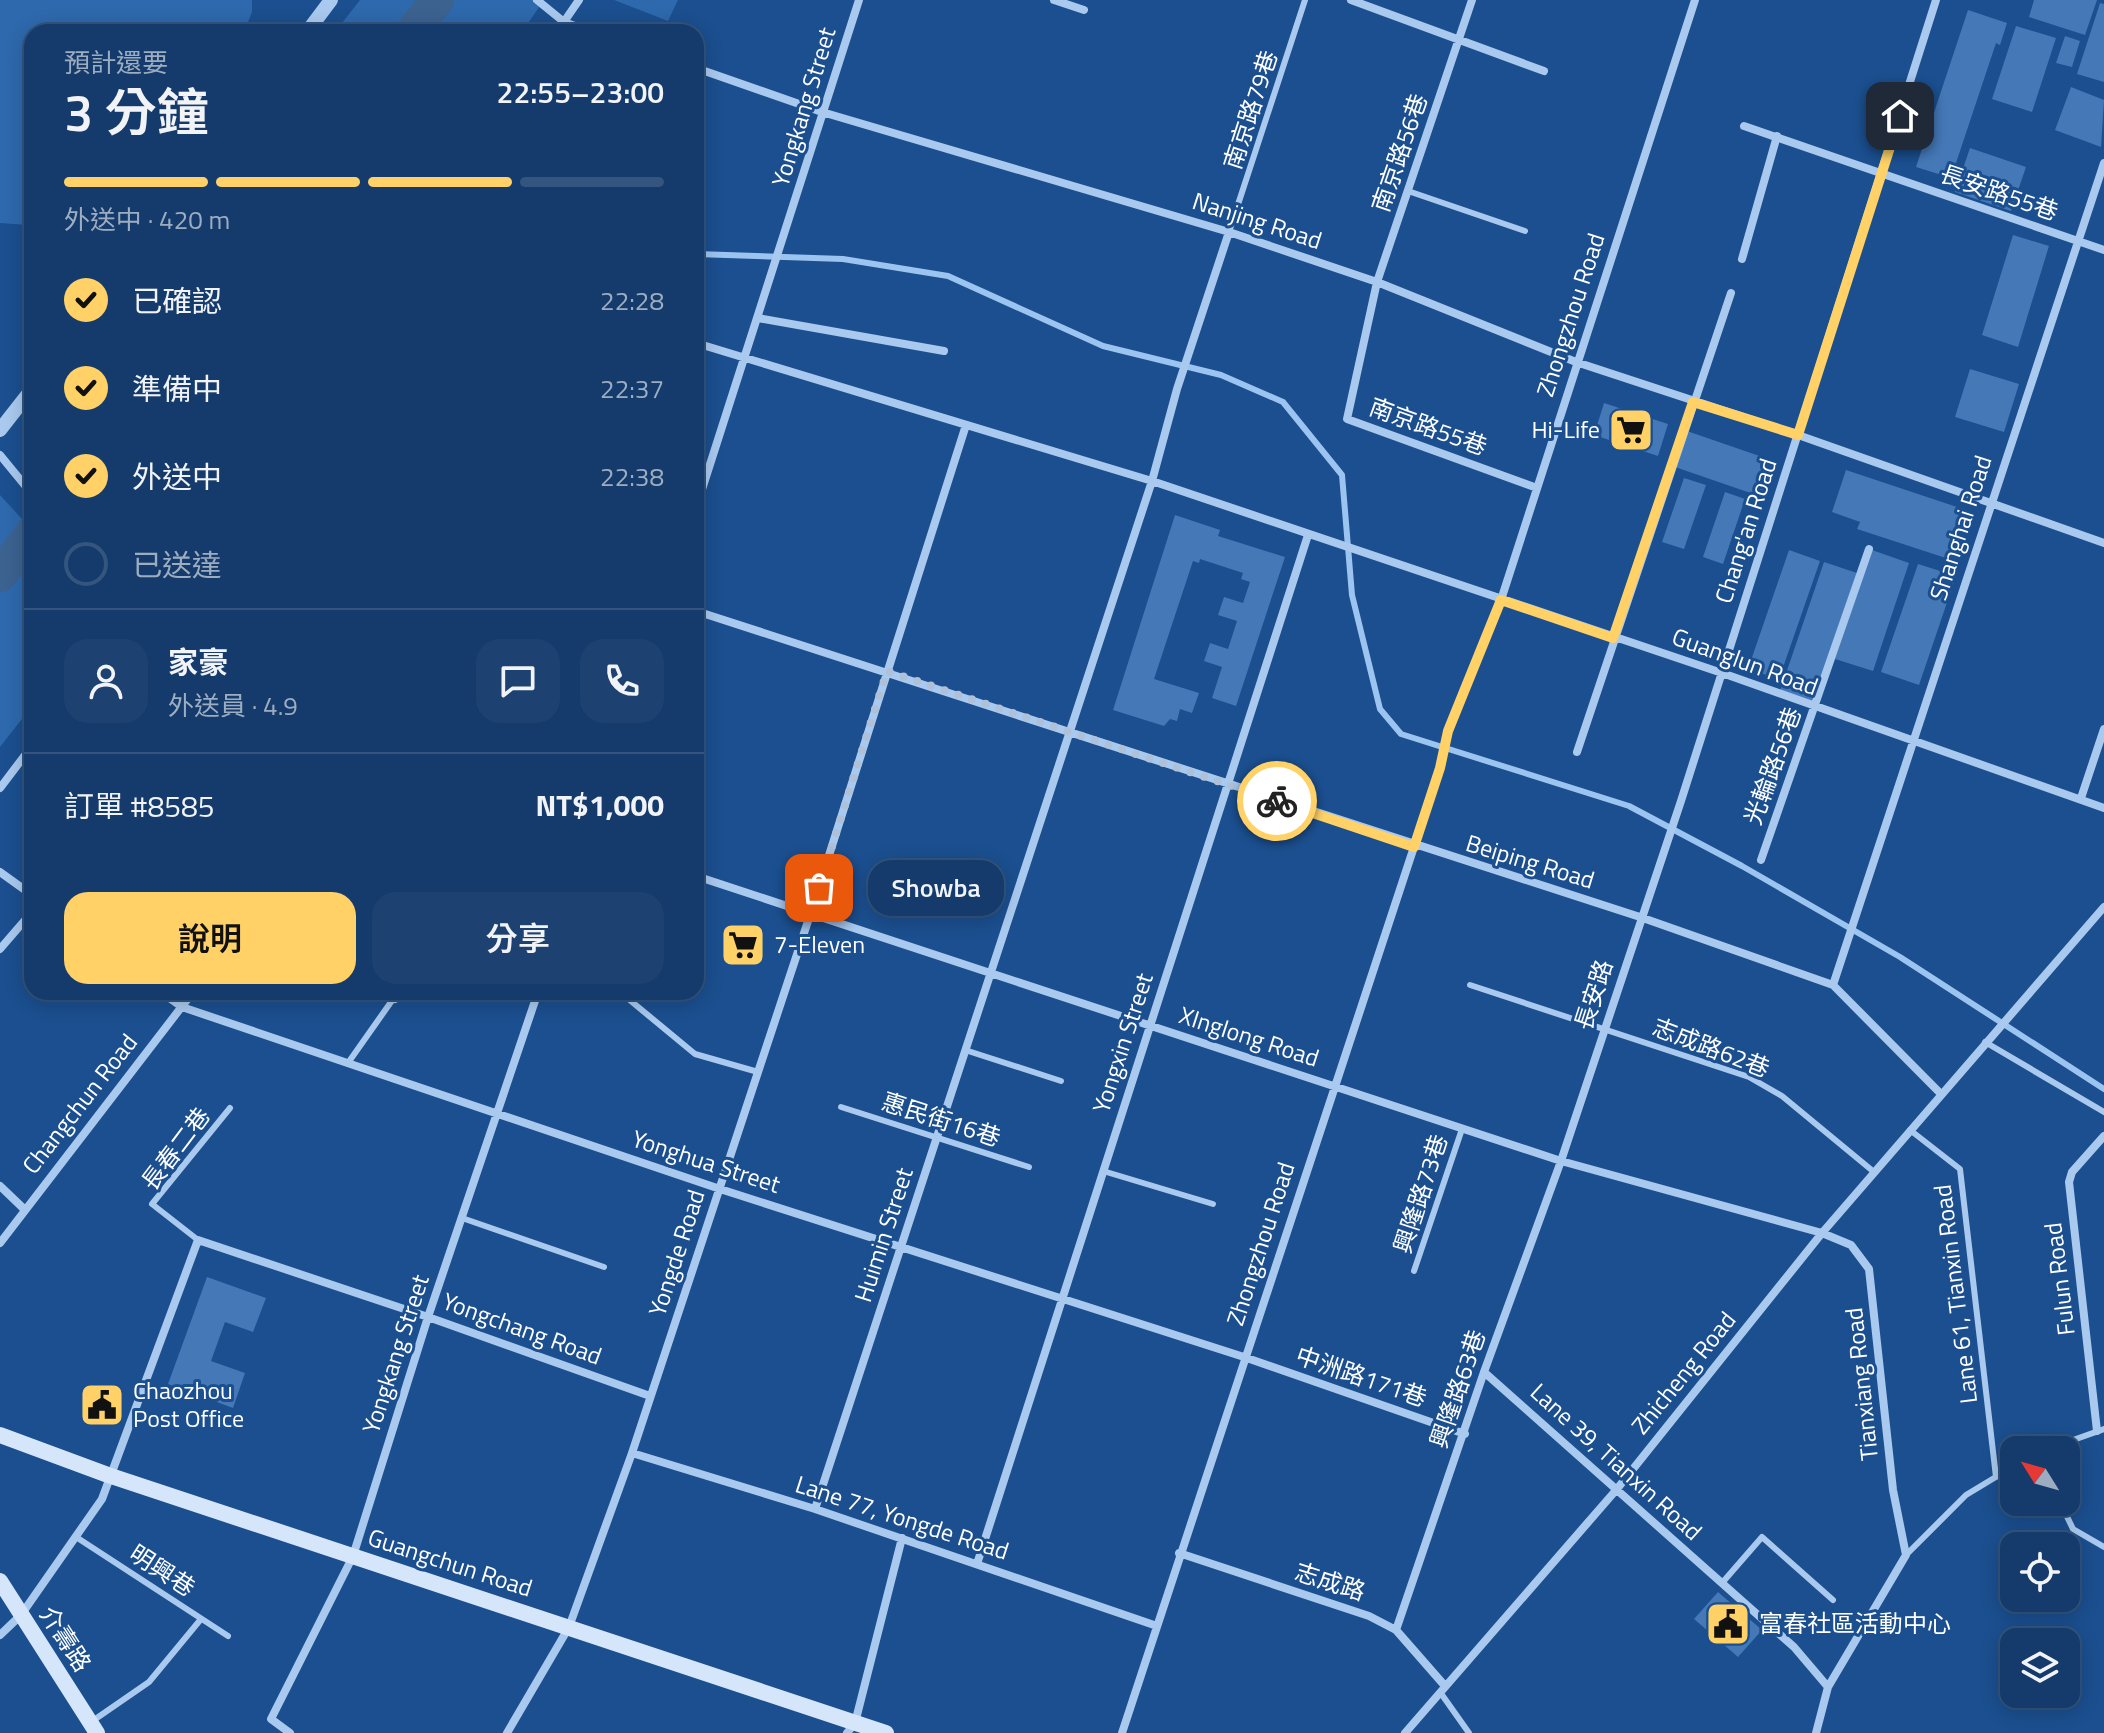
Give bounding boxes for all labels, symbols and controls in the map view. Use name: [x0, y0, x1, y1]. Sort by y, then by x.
street label: Yongkang Street: [762, 22, 845, 191]
text: 預計還要: [64, 43, 168, 82]
street label: 南京路79巷: [1214, 46, 1286, 174]
text: 22:55–23:00: [497, 69, 664, 115]
text: 3 分鐘: [64, 72, 209, 151]
pin: [1866, 82, 1934, 150]
street label: 南京路56巷: [1362, 89, 1436, 217]
icon: home: [1878, 94, 1922, 138]
street label: 長安路55巷: [1935, 155, 2063, 229]
street label: Nanjing Road: [1188, 182, 1327, 258]
text: 外送中 · 420 m: [64, 200, 230, 239]
street label: Zhongzhou Road: [1527, 228, 1613, 401]
icon: check: [64, 278, 108, 322]
text: 已確認: [132, 278, 222, 324]
text: 22:28: [600, 281, 664, 320]
icon: check: [64, 366, 108, 410]
text: 準備中: [132, 366, 222, 412]
text: 22:37: [600, 369, 664, 408]
street label: 南京路55巷: [1364, 388, 1492, 464]
supermarket icon: Hi-Life: [1607, 406, 1655, 454]
place label: Hi-Life: [1531, 411, 1600, 447]
street label: Shanghai Road: [1920, 451, 2000, 605]
icon: check: [64, 454, 108, 498]
text: 外送中: [132, 454, 222, 500]
street label: Chang'an Road: [1705, 454, 1785, 608]
text: 22:38: [600, 457, 664, 496]
text: 已送達: [132, 542, 222, 588]
street label: Guanglun Road: [1667, 618, 1823, 704]
button: person: [64, 639, 148, 723]
text: 家豪: [168, 639, 228, 685]
button: chat: [476, 639, 560, 723]
button: phone: [580, 639, 664, 723]
text: 外送員 · 4.9: [168, 686, 298, 725]
street label: 光輪路56巷: [1734, 702, 1810, 830]
courier: [1237, 761, 1317, 841]
icon: bike: [1255, 779, 1299, 823]
text: NT$1,000: [536, 782, 664, 828]
text: 訂單 #8585: [64, 783, 215, 829]
street label: Beiping Road: [1462, 824, 1599, 898]
pin: [785, 854, 853, 922]
callout: Showba: [867, 860, 1003, 916]
icon: bag: [797, 866, 841, 910]
text: Showba: [891, 868, 981, 907]
button: 說明: [64, 892, 356, 984]
button: 分享: [372, 892, 664, 984]
supermarket icon: 7-Eleven: [719, 921, 767, 969]
place label: 7-Eleven: [774, 926, 865, 962]
street label: 長安路: [1565, 955, 1621, 1034]
street label: Yongxin Street: [1082, 968, 1162, 1117]
street label: XInglong Road: [1175, 996, 1324, 1076]
street label: 志成路62巷: [1648, 1008, 1775, 1086]
street label: Changchun Road: [13, 1026, 146, 1181]
street label: 惠民街16巷: [877, 1083, 1005, 1155]
street label: 長春二巷: [132, 1099, 218, 1198]
street label: Yonghua Street: [628, 1120, 786, 1202]
street label: 興隆路73巷: [1384, 1130, 1456, 1258]
street label: Zhongzhou Road: [1217, 1157, 1303, 1330]
street label: Huimin Street: [844, 1162, 922, 1307]
street label: Lane 61, Tianxin Road: [1924, 1183, 1986, 1406]
street label: Yongde Road: [639, 1185, 713, 1321]
street label: Fulun Road: [2034, 1221, 2084, 1338]
street label: Yongkang Street: [352, 1269, 438, 1438]
street label: Yongchang Road: [438, 1283, 607, 1374]
street label: Zhicheng Road: [1622, 1303, 1744, 1442]
street label: Tianxiang Road: [1835, 1306, 1887, 1462]
street label: 興隆路63巷: [1420, 1325, 1494, 1453]
street label: 中洲路171巷: [1291, 1337, 1432, 1415]
place label: Chaozhou Post Office: [133, 1372, 244, 1436]
street label: Lane 39, Tianxin Road: [1523, 1374, 1711, 1548]
public building icon: Chaozhou Post Office: [78, 1381, 126, 1429]
north arrow: [2000, 1436, 2080, 1516]
map controls: [2000, 1436, 2080, 1708]
street label: Lane 77, Yongde Road: [791, 1466, 1014, 1569]
street label: Guangchun Road: [363, 1519, 537, 1606]
button: locate: [2000, 1532, 2080, 1612]
street label: 明興巷: [123, 1535, 203, 1605]
street label: 志成路: [1291, 1553, 1370, 1609]
street label: 介壽路: [31, 1598, 101, 1678]
public building icon: 富春社區活動中心: [1704, 1600, 1752, 1648]
place label: 富春社區活動中心: [1759, 1605, 1951, 1641]
button: layers: [2000, 1628, 2080, 1708]

